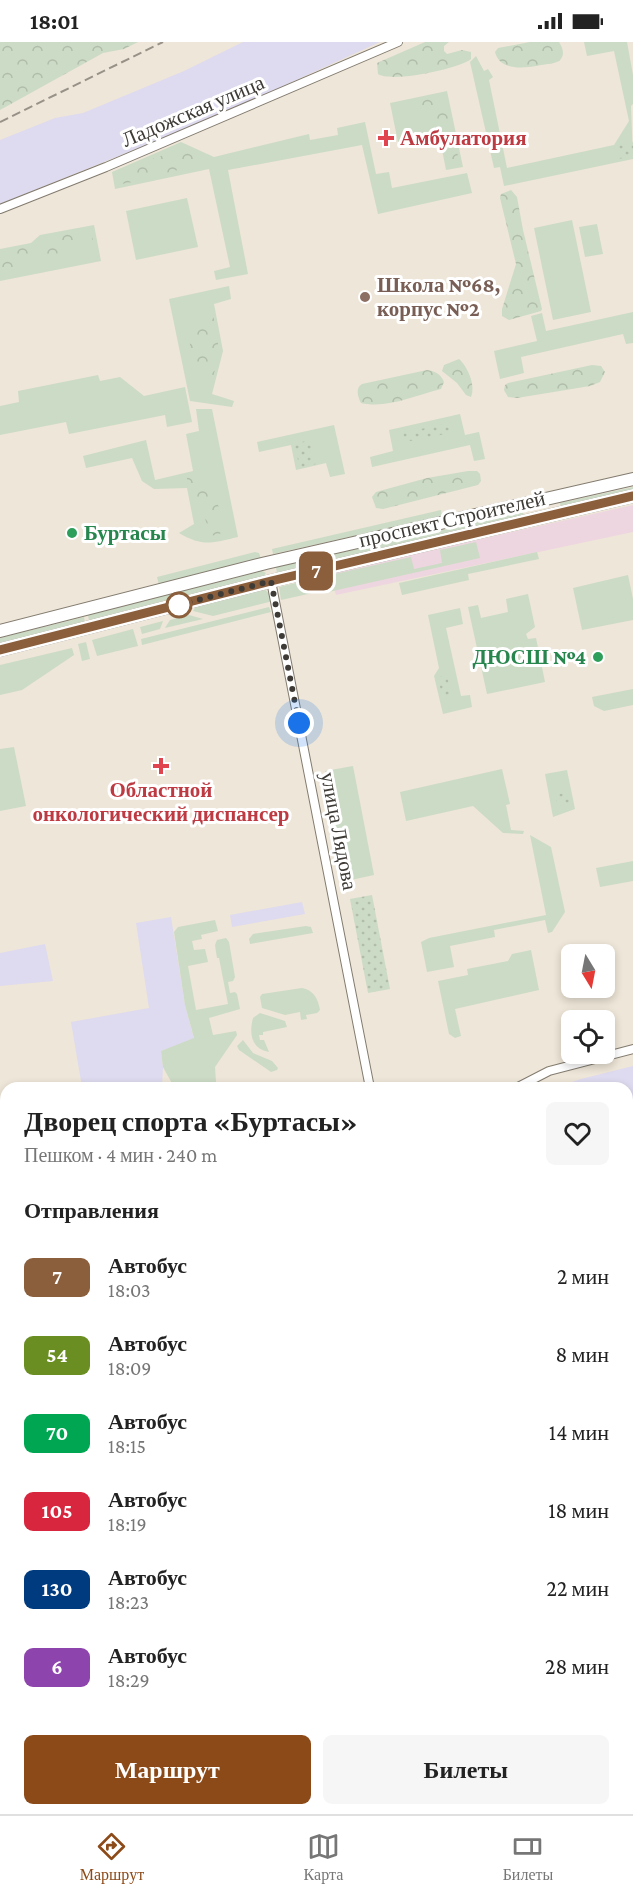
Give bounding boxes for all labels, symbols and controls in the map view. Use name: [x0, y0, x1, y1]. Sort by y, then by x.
text: 18:01: [30, 9, 79, 34]
street label: Ладожская улица: [118, 70, 268, 152]
place label: Амбулатория: [400, 126, 527, 150]
marker: Амбулатория: [377, 129, 395, 147]
place label: Школа №68, корпус №2: [377, 273, 500, 321]
marker: Школа №68, корпус №2: [358, 290, 372, 304]
street label: проспект Строителей: [356, 486, 548, 552]
place label: Буртасы: [84, 521, 166, 545]
marker: Буртасы: [65, 526, 79, 540]
line badge: 7: [296, 552, 336, 590]
text: 7: [311, 559, 321, 583]
unlabelled marker: [166, 592, 192, 618]
place label: ДЮСШ №4: [473, 645, 586, 669]
marker: ДЮСШ №4: [591, 650, 605, 664]
your location: [284, 708, 314, 738]
marker: Областной онкологический диспансер: [152, 757, 170, 775]
street label: улица Лядова: [316, 770, 362, 893]
place label: Областной онкологический диспансер: [33, 778, 289, 826]
north arrow: [561, 944, 615, 998]
map controls: [561, 944, 615, 1064]
button: locate: [561, 1010, 615, 1064]
button: heart: [546, 1102, 609, 1165]
text: Дворец спорта «Буртасы»: [24, 1106, 358, 1137]
text: Пешком · 4 мин · 240 m: [24, 1144, 217, 1166]
text: Отправления: [24, 1198, 159, 1223]
text: Автобус: [108, 1253, 187, 1278]
text: 2 мин: [557, 1264, 609, 1289]
text: 7: [52, 1265, 62, 1289]
text: 18:03: [108, 1279, 151, 1301]
text: Автобус: [108, 1331, 187, 1356]
text: 8 мин: [556, 1342, 609, 1367]
text: 54: [46, 1343, 68, 1367]
text: 18:09: [108, 1357, 151, 1379]
text: Автобус: [108, 1409, 187, 1434]
text: 14 мин: [549, 1420, 609, 1445]
text: 70: [46, 1421, 68, 1445]
text: 18:15: [108, 1435, 146, 1457]
text: Автобус: [108, 1487, 187, 1512]
text: 18 мин: [548, 1498, 609, 1523]
text: 105: [42, 1499, 72, 1523]
text: 18:19: [108, 1513, 147, 1535]
text: Автобус: [108, 1565, 187, 1590]
text: 22 мин: [547, 1576, 609, 1601]
text: 130: [42, 1577, 72, 1601]
text: 18:23: [108, 1591, 149, 1613]
text: Автобус: [108, 1643, 187, 1668]
text: 28 мин: [545, 1654, 609, 1679]
text: 6: [51, 1655, 63, 1679]
text: 18:29: [108, 1669, 150, 1691]
button: Маршрут: [24, 1735, 311, 1804]
button: Билеты: [323, 1735, 609, 1804]
tab: Маршрут: [80, 1830, 144, 1884]
tab: Карта: [304, 1830, 343, 1884]
tab: Билеты: [503, 1830, 553, 1884]

